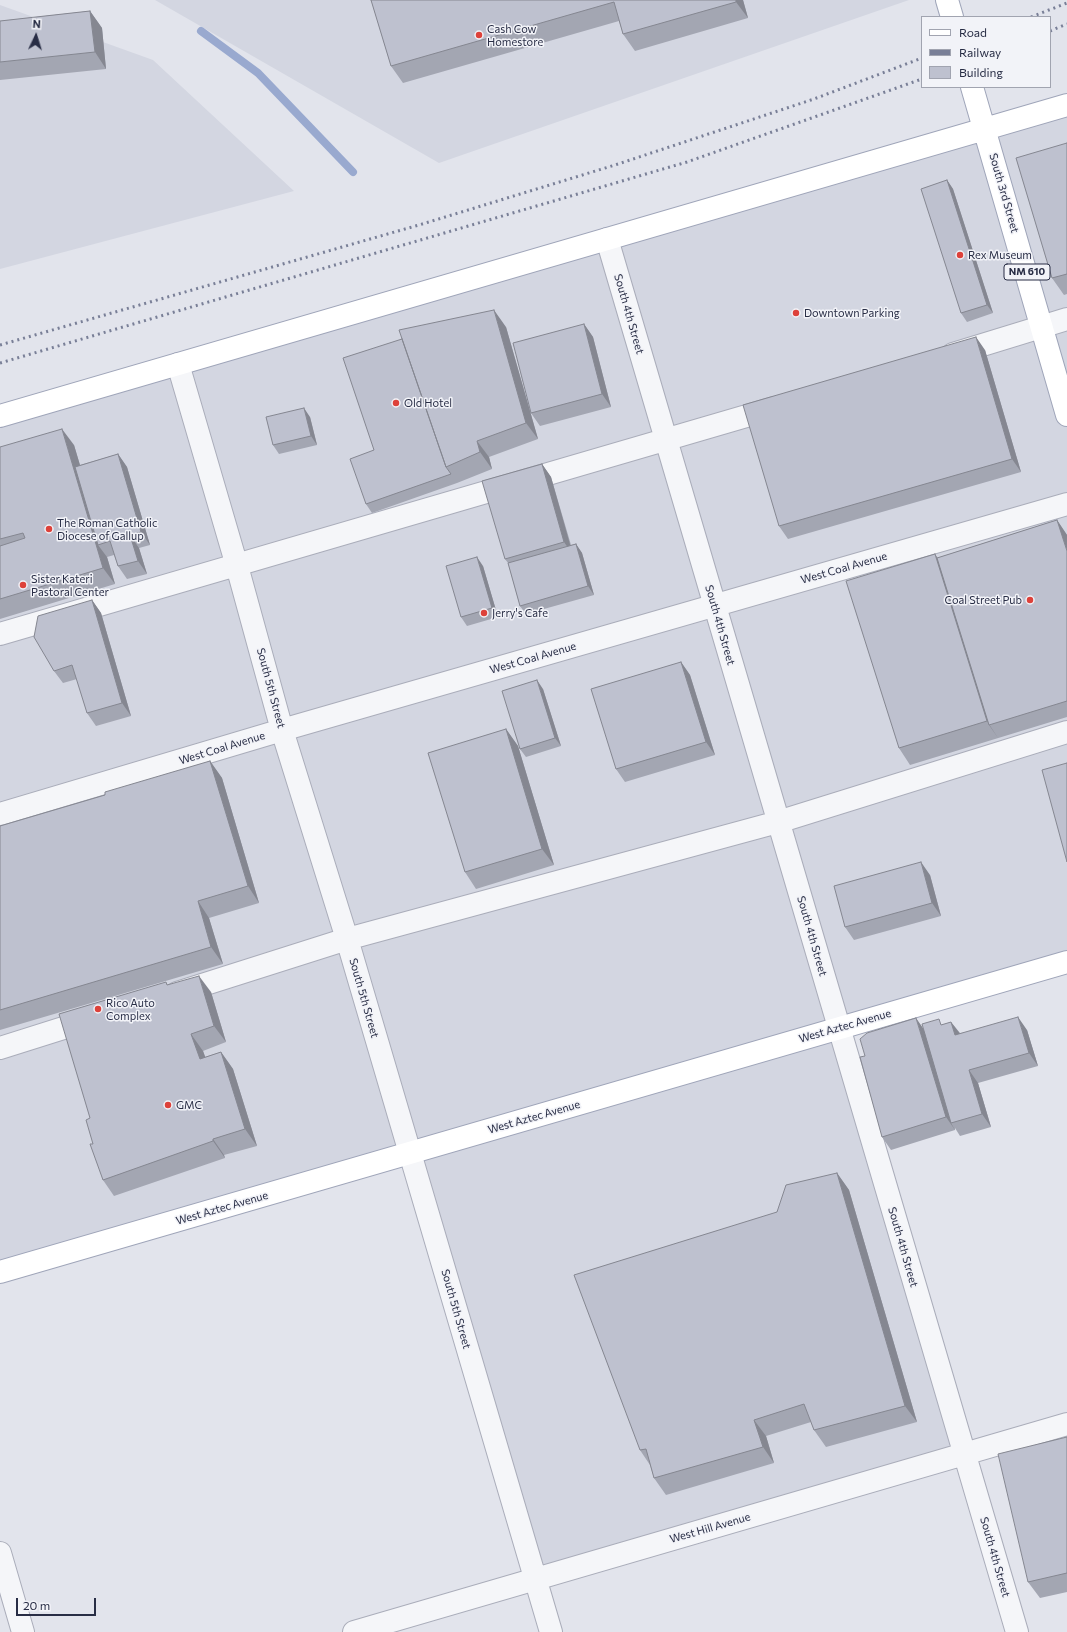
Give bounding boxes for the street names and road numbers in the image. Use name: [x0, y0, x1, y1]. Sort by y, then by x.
street label: South 3rd Street: [986, 152, 1022, 234]
road number: NM 610: [1004, 264, 1050, 280]
street label: South 4th Street: [611, 272, 647, 356]
street label: West Coal Avenue: [799, 549, 889, 587]
street label: South 4th Street: [702, 583, 738, 667]
street label: West Coal Avenue: [488, 639, 578, 677]
street label: South 5th Street: [254, 646, 288, 730]
street label: West Coal Avenue: [177, 729, 267, 767]
street label: South 4th Street: [794, 894, 830, 978]
street label: South 5th Street: [346, 957, 382, 1039]
street label: West Aztec Avenue: [797, 1007, 893, 1045]
street label: West Aztec Avenue: [486, 1098, 582, 1136]
street label: West Aztec Avenue: [174, 1189, 270, 1227]
street label: South 4th Street: [885, 1205, 921, 1289]
street label: South 5th Street: [438, 1268, 474, 1350]
street label: West Hill Avenue: [668, 1510, 752, 1546]
street label: South 4th Street: [977, 1515, 1013, 1599]

